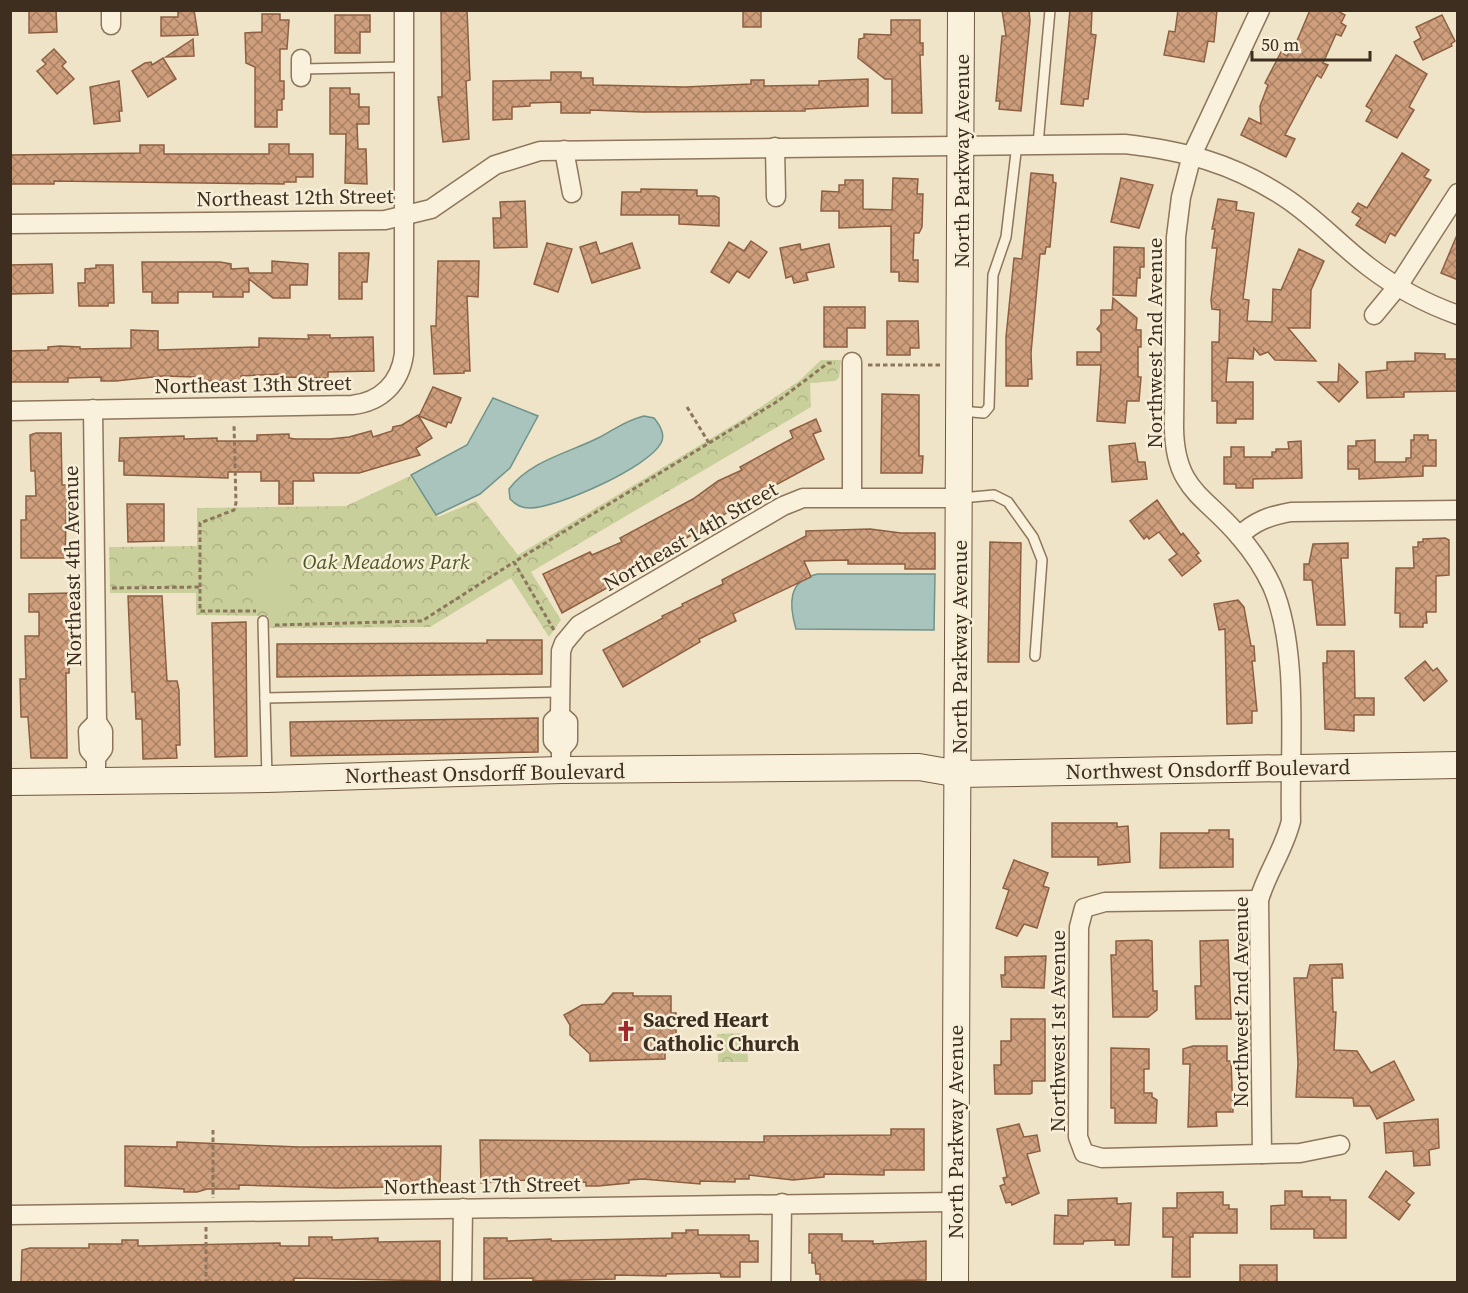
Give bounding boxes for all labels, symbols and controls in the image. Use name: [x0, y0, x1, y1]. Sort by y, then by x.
scale bar: [1252, 24, 1370, 62]
text: 50 m: [1261, 32, 1299, 57]
street label: North Parkway Avenue: [947, 54, 976, 268]
street label: Northeast 12th Street: [196, 181, 394, 213]
street label: Northwest 2nd Avenue: [1140, 238, 1169, 448]
street label: Northeast 13th Street: [154, 368, 352, 400]
street label: Northeast 4th Avenue: [56, 465, 88, 667]
street label: Northeast 14th Street: [597, 474, 783, 598]
street label: North Parkway Avenue: [945, 540, 974, 754]
park label: Oak Meadows Park: [302, 547, 470, 576]
street label: Northwest Onsdorff Boulevard: [1065, 752, 1351, 786]
street label: Northeast Onsdorff Boulevard: [345, 756, 625, 790]
street label: Northwest 2nd Avenue: [1226, 897, 1255, 1107]
street label: Northwest 1st Avenue: [1043, 930, 1072, 1132]
place label: Sacred Heart Catholic Church: [643, 1005, 800, 1058]
church icon: Sacred Heart Catholic Church: [614, 1019, 638, 1043]
street label: North Parkway Avenue: [941, 1025, 970, 1239]
street label: Northeast 17th Street: [383, 1169, 581, 1201]

